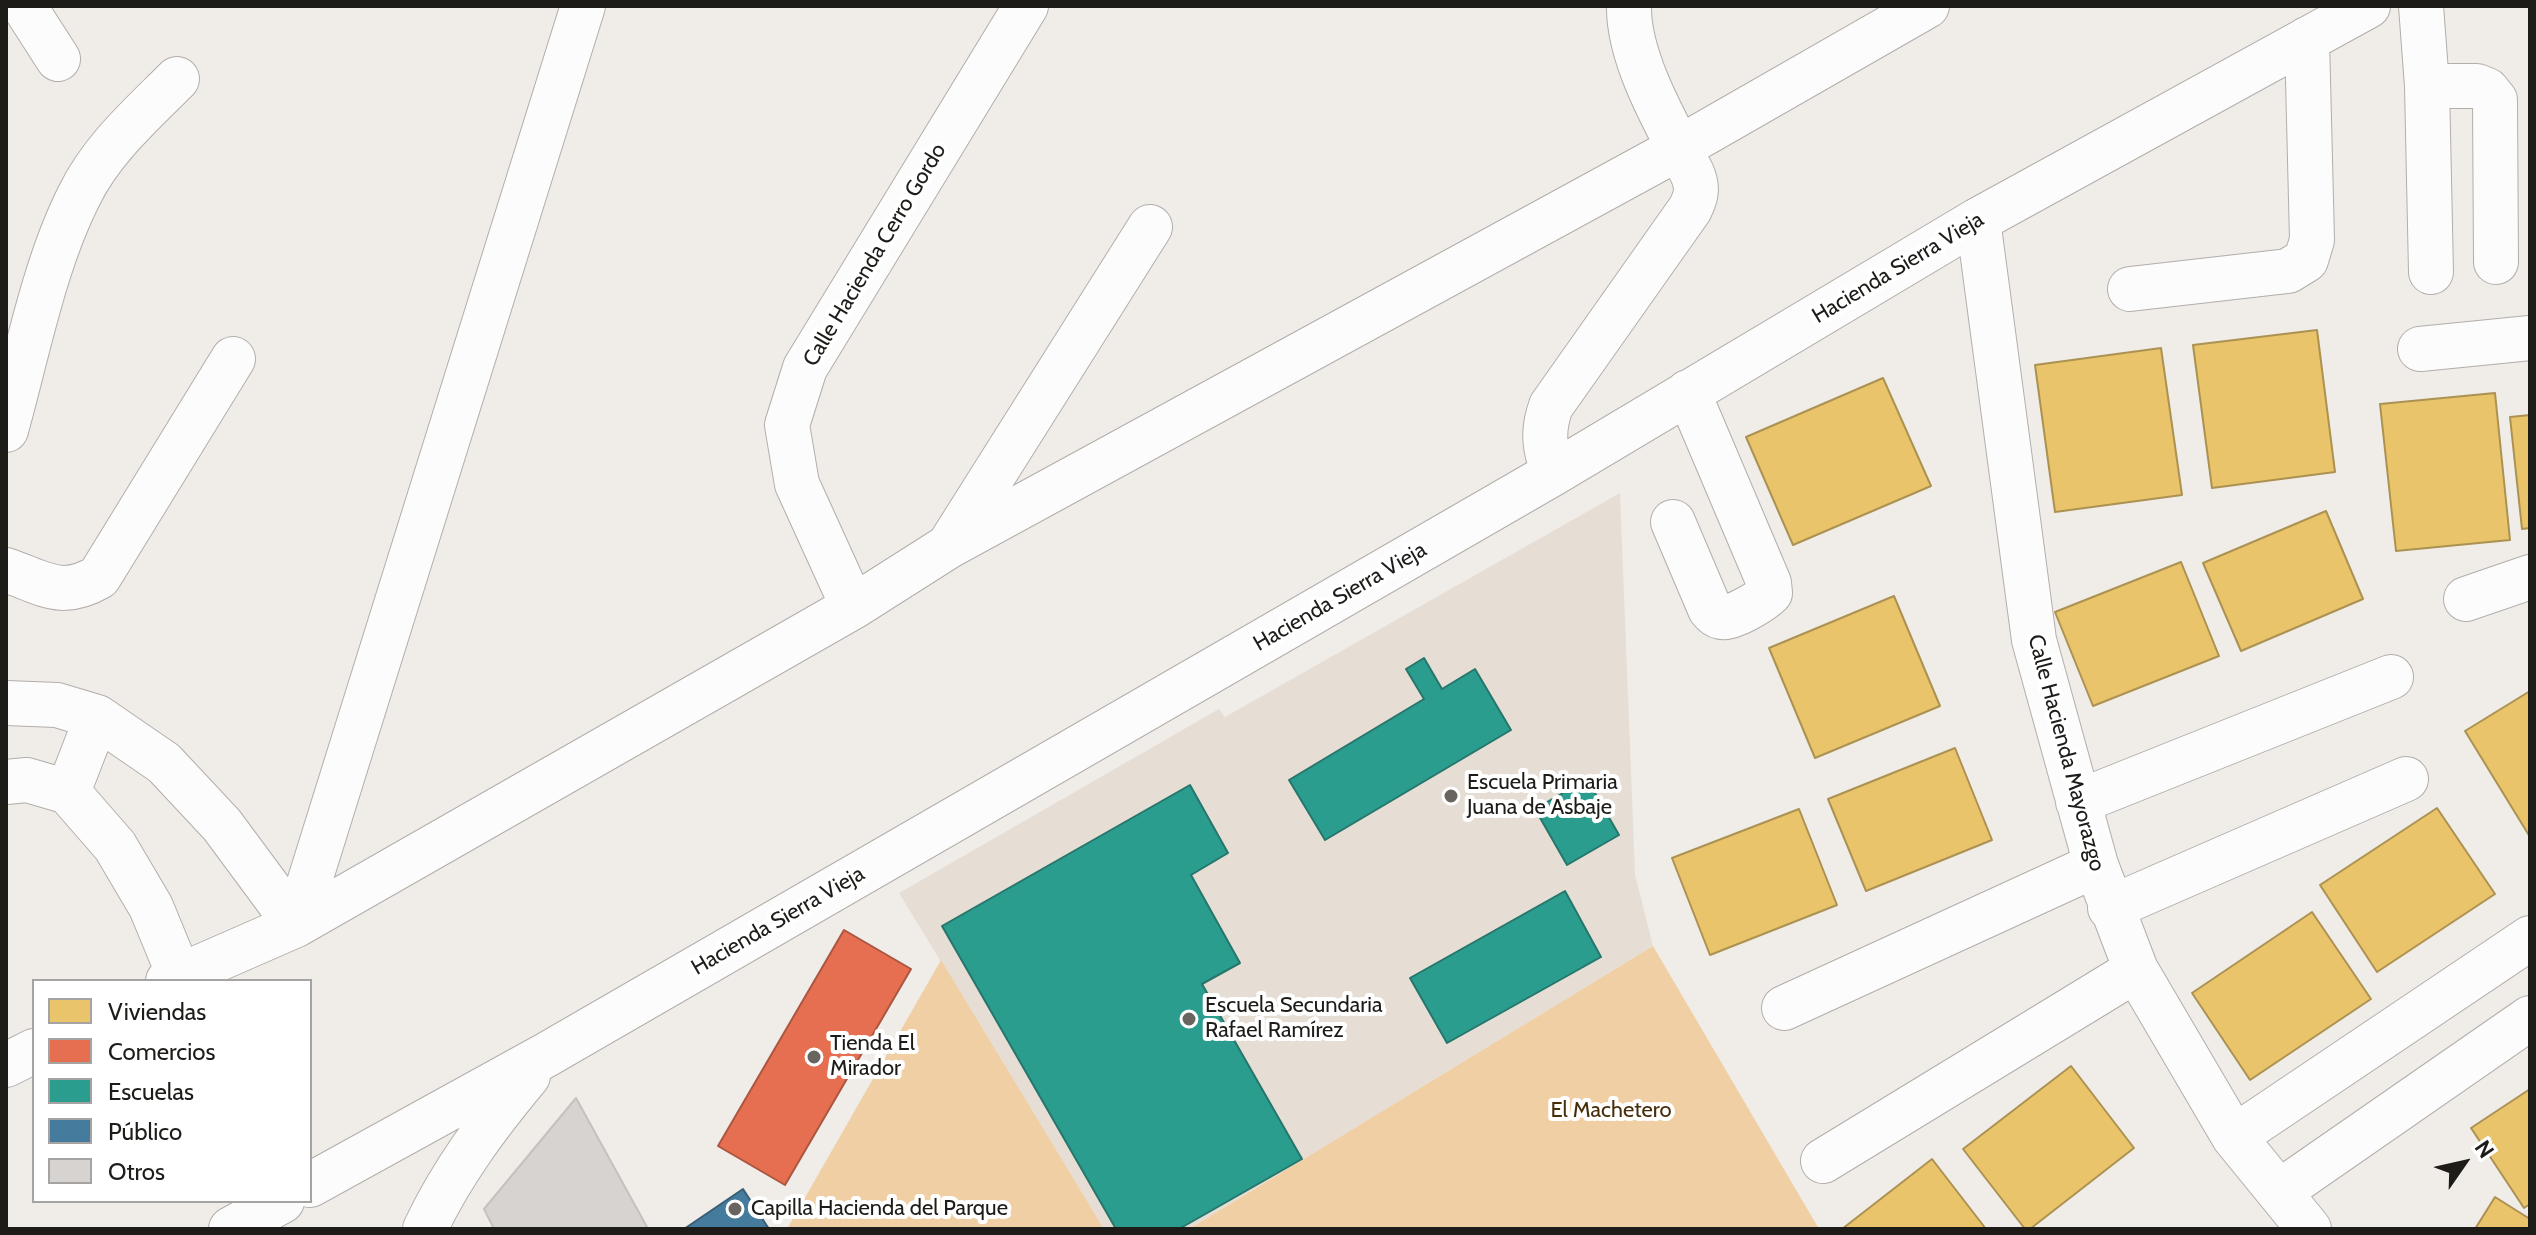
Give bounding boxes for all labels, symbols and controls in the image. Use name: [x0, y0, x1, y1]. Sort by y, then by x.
street label: Calle Hacienda Cerro Gordo: [798, 139, 952, 371]
street label: Hacienda Sierra Vieja: [1808, 206, 1988, 330]
street label: Hacienda Sierra Vieja: [1249, 537, 1431, 657]
street label: Calle Hacienda Mayorazgo: [2022, 632, 2110, 874]
place label: Escuela Primaria Juana de Asbaje: [1467, 770, 1618, 822]
marker: Escuela Primaria Juana de Asbaje: [1442, 787, 1460, 805]
street label: Hacienda Sierra Vieja: [687, 861, 869, 981]
legend: [32, 979, 312, 1203]
place label: Escuela Secundaria Rafael Ramírez: [1205, 993, 1383, 1044]
text: Viviendas: [108, 997, 206, 1026]
marker: Escuela Secundaria Rafael Ramírez: [1180, 1010, 1198, 1028]
place label: Tienda El Mirador: [830, 1031, 915, 1082]
text: Comercios: [108, 1037, 215, 1066]
marker: Tienda El Mirador: [805, 1048, 823, 1066]
text: Escuelas: [108, 1077, 194, 1106]
park label: El Machetero: [1550, 1098, 1672, 1124]
text: Público: [108, 1117, 182, 1146]
north arrow: [2424, 1123, 2504, 1203]
text: N: [2469, 1135, 2500, 1163]
text: Otros: [108, 1157, 165, 1186]
place label: Capilla Hacienda del Parque: [751, 1196, 1008, 1222]
marker: Capilla Hacienda del Parque: [726, 1200, 744, 1218]

